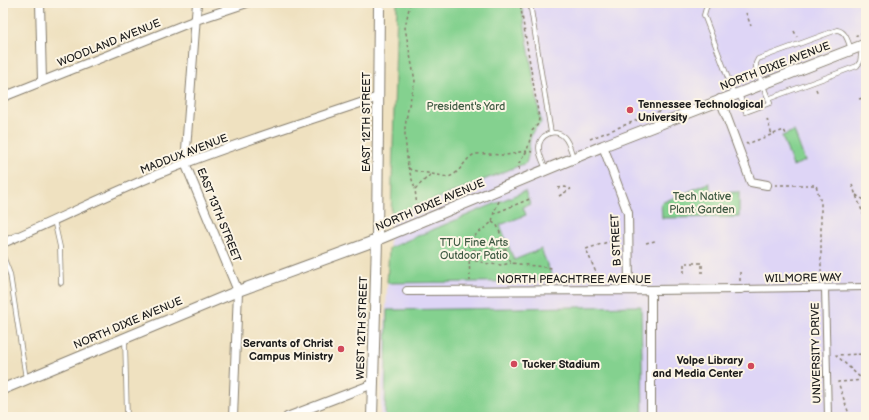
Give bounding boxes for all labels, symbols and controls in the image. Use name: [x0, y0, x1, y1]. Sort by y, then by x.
street label: WOODLAND AVENUE: [56, 16, 162, 70]
street label: NORTH DIXIE AVENUE: [718, 39, 832, 93]
street label: EAST 12TH STREET: [360, 72, 373, 172]
place label: Tennessee Technological University: [638, 98, 764, 124]
park label: President's Yard: [427, 100, 505, 113]
marker: Tennessee Technological University: [625, 105, 635, 115]
street label: MADDUX AVENUE: [138, 131, 230, 177]
street label: EAST 13TH STREET: [194, 166, 244, 264]
street label: NORTH DIXIE AVENUE: [374, 176, 486, 234]
park label: Tech Native Plant Garden: [669, 190, 735, 216]
street label: B STREET: [608, 213, 624, 266]
park label: TTU Fine Arts Outdoor Patio: [440, 236, 509, 262]
street label: WILMORE WAY: [765, 271, 842, 285]
street label: NORTH PEACHTREE AVENUE: [497, 273, 651, 286]
street label: WEST 12TH STREET: [354, 276, 370, 380]
street label: NORTH DIXIE AVENUE: [72, 294, 184, 352]
street label: UNIVERSITY DRIVE: [809, 302, 823, 404]
place label: Servants of Christ Campus Ministry: [243, 337, 333, 363]
marker: Servants of Christ Campus Ministry: [336, 344, 346, 354]
place label: Volpe Library and Media Center: [652, 354, 744, 380]
place label: Tucker Stadium: [522, 358, 600, 371]
marker: Tucker Stadium: [509, 359, 519, 369]
marker: Volpe Library and Media Center: [746, 361, 756, 371]

